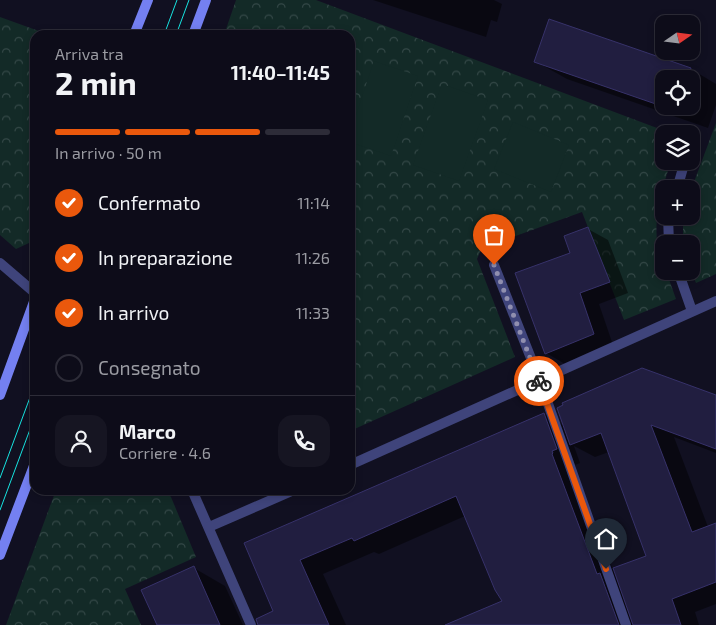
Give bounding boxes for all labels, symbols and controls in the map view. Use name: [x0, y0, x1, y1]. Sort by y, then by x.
north arrow: [655, 15, 700, 60]
map controls: [655, 15, 700, 280]
text: Arriva tra: [55, 44, 124, 63]
text: 11:40–11:45: [231, 61, 330, 84]
text: 2 min: [55, 63, 137, 101]
button: locate: [655, 70, 700, 115]
button: layers: [655, 125, 700, 170]
text: In arrivo · 50 m: [55, 143, 162, 162]
button: +: [655, 180, 700, 225]
icon: check: [55, 189, 83, 217]
text: Confermato: [98, 191, 201, 214]
text: 11:14: [297, 193, 330, 212]
pin: [473, 214, 515, 265]
icon: bag: [480, 221, 508, 249]
button: −: [655, 235, 700, 280]
icon: check: [55, 244, 83, 272]
text: In preparazione: [98, 246, 233, 269]
text: 11:26: [295, 248, 330, 267]
icon: check: [55, 299, 83, 327]
text: In arrivo: [98, 301, 169, 324]
text: 11:33: [296, 303, 330, 322]
text: Consegnato: [98, 356, 201, 379]
courier: [514, 356, 564, 406]
icon: bike: [525, 367, 553, 395]
button: person: [55, 415, 107, 467]
button: phone: [278, 415, 330, 467]
text: Marco: [119, 420, 176, 443]
text: Corriere · 4.6: [119, 443, 211, 462]
pin: [585, 518, 627, 569]
icon: home: [592, 525, 620, 553]

